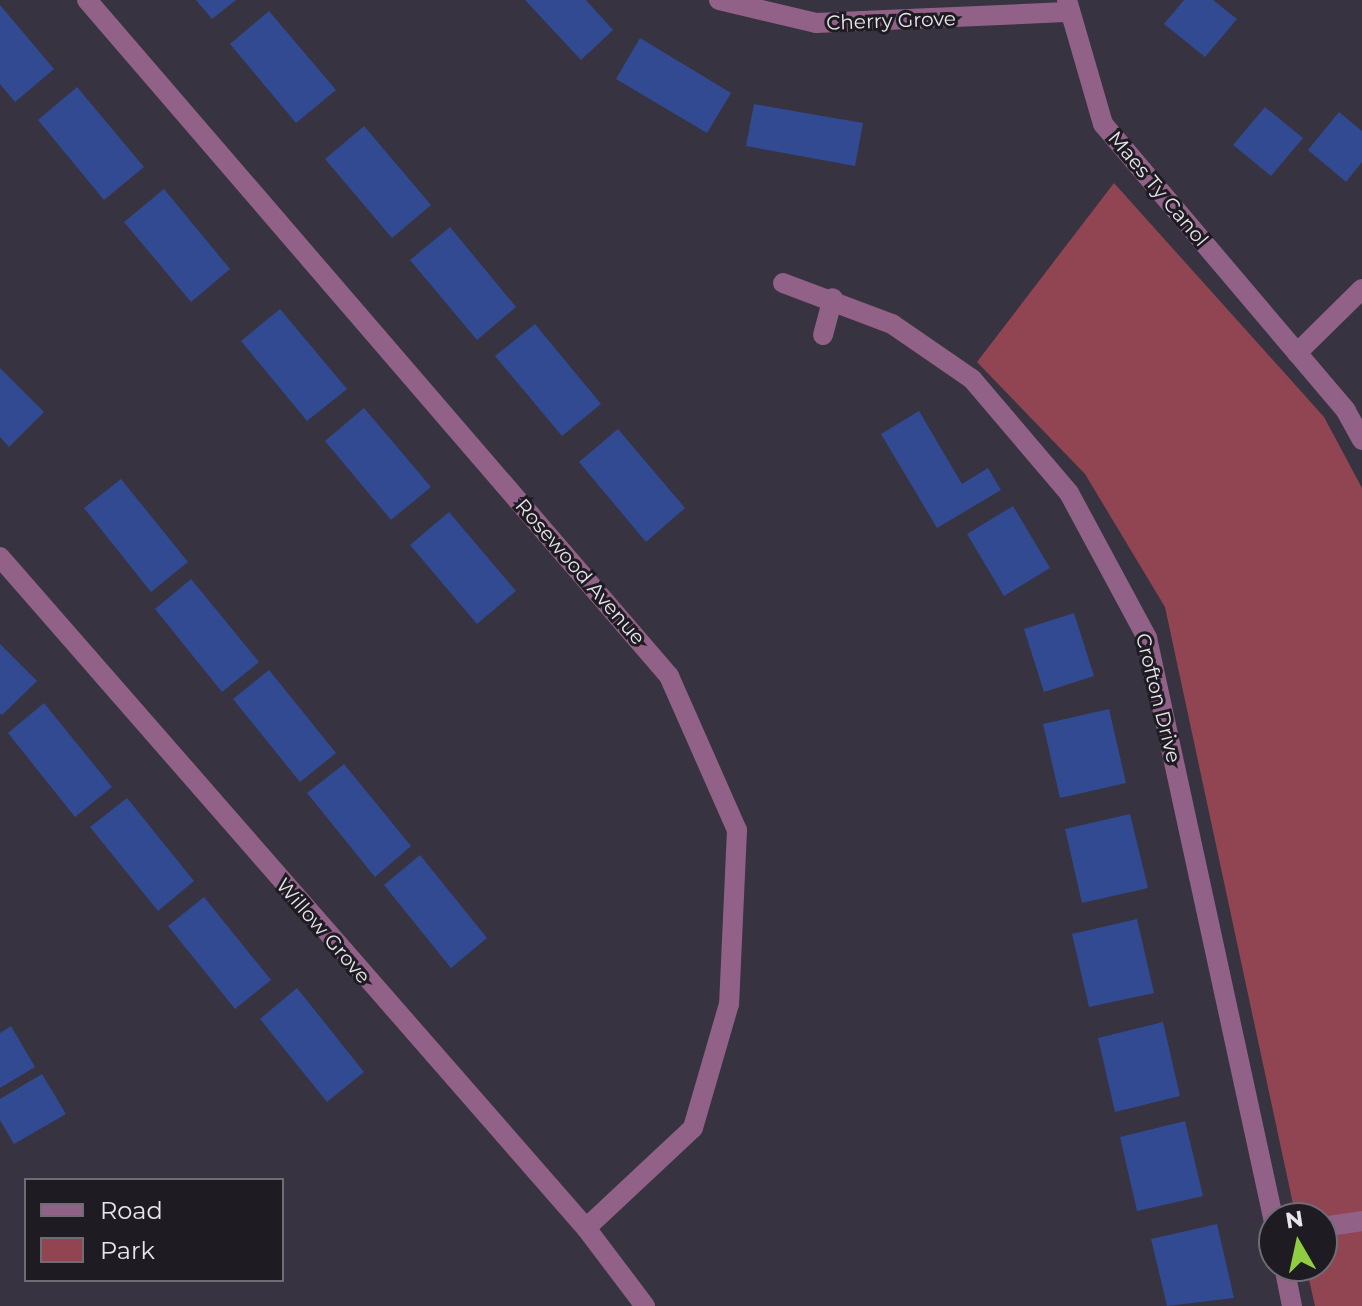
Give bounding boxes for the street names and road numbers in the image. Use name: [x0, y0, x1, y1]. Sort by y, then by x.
street label: Cherry Grove: [826, 7, 956, 35]
street label: Maes Ty Canol: [1103, 127, 1213, 251]
street label: Rosewood Avenue: [510, 494, 650, 650]
street label: Crofton Drive: [1130, 631, 1186, 765]
street label: Willow Grove: [271, 874, 375, 988]

